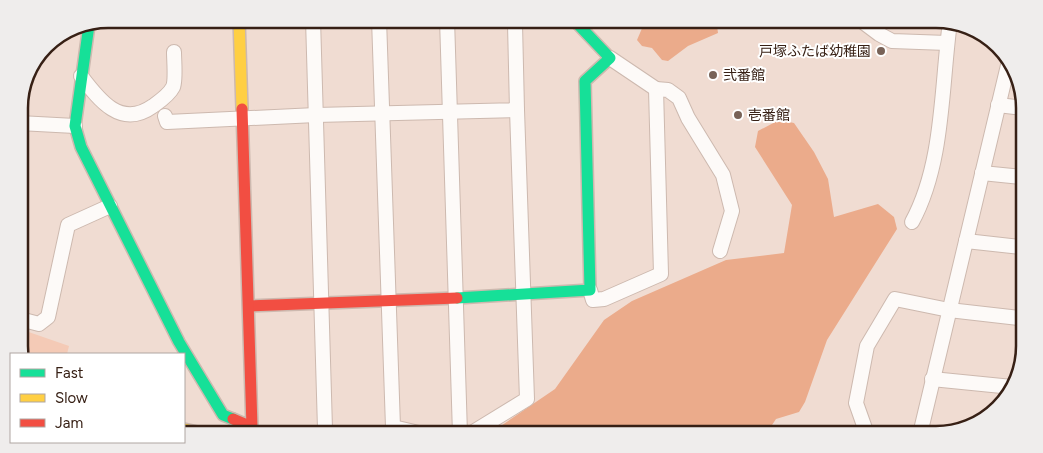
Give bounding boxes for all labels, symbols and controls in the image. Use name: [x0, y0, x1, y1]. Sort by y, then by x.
place label: 戸塚ふたば幼稚園: [759, 43, 871, 60]
marker: 戸塚ふたば幼稚園: [875, 45, 887, 57]
place label: 弐番館: [723, 67, 765, 84]
marker: 弐番館: [707, 69, 719, 81]
place label: 壱番館: [748, 107, 790, 124]
marker: 壱番館: [732, 109, 744, 121]
legend: [10, 353, 185, 443]
text: Fast: [55, 364, 84, 382]
text: Slow: [55, 389, 88, 407]
text: Jam: [55, 414, 83, 432]

